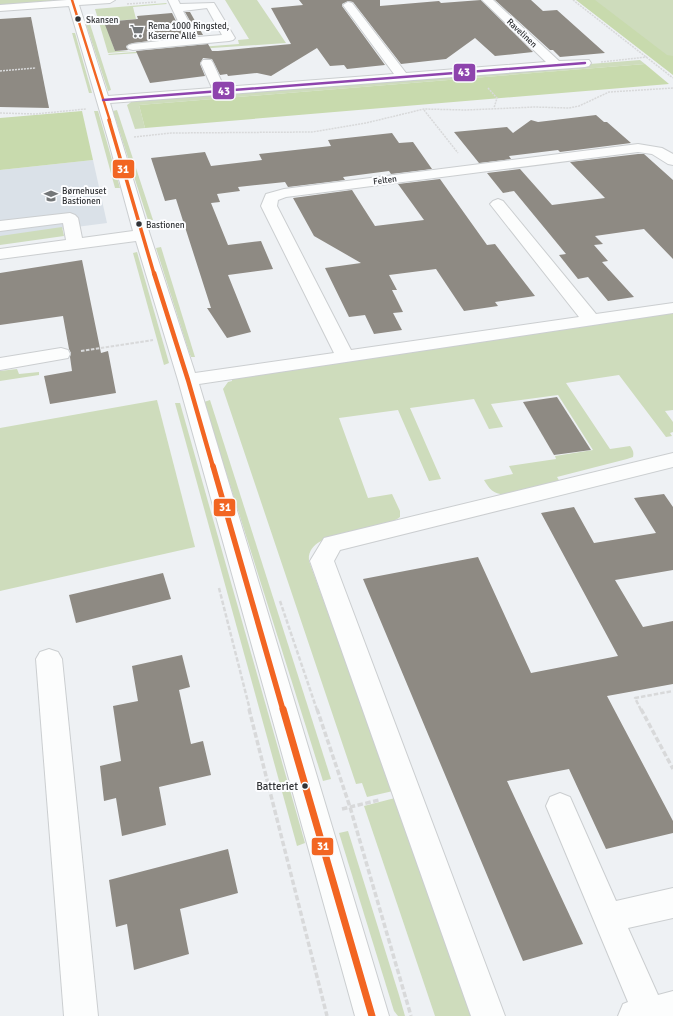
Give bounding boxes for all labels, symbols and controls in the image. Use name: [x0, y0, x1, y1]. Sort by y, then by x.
marker: Skansen: [73, 14, 83, 24]
place label: Skansen: [86, 15, 118, 26]
street label: Ravelinen: [504, 17, 539, 50]
place label: Rema 1000 Ringsted, Kaserne Allé: [148, 21, 229, 42]
supermarket icon: Rema 1000 Ringsted, Kaserne Allé: [129, 23, 145, 39]
line badge: 43: [453, 63, 476, 82]
text: 43: [458, 66, 470, 79]
line badge: 43: [212, 81, 235, 100]
text: 43: [218, 85, 230, 98]
line badge: 31: [112, 159, 135, 179]
text: 31: [117, 163, 129, 176]
street label: Felten: [373, 174, 398, 187]
place label: Børnehuset Bastionen: [62, 186, 106, 207]
school or university icon: Børnehuset Bastionen: [43, 188, 59, 204]
marker: Bastionen: [134, 219, 144, 229]
place label: Bastionen: [146, 220, 185, 231]
line badge: 31: [213, 498, 236, 517]
text: 31: [219, 501, 231, 514]
place label: Batteriet: [256, 780, 298, 793]
marker: Batteriet: [300, 781, 310, 791]
line badge: 31: [311, 837, 334, 856]
text: 31: [317, 840, 329, 853]

